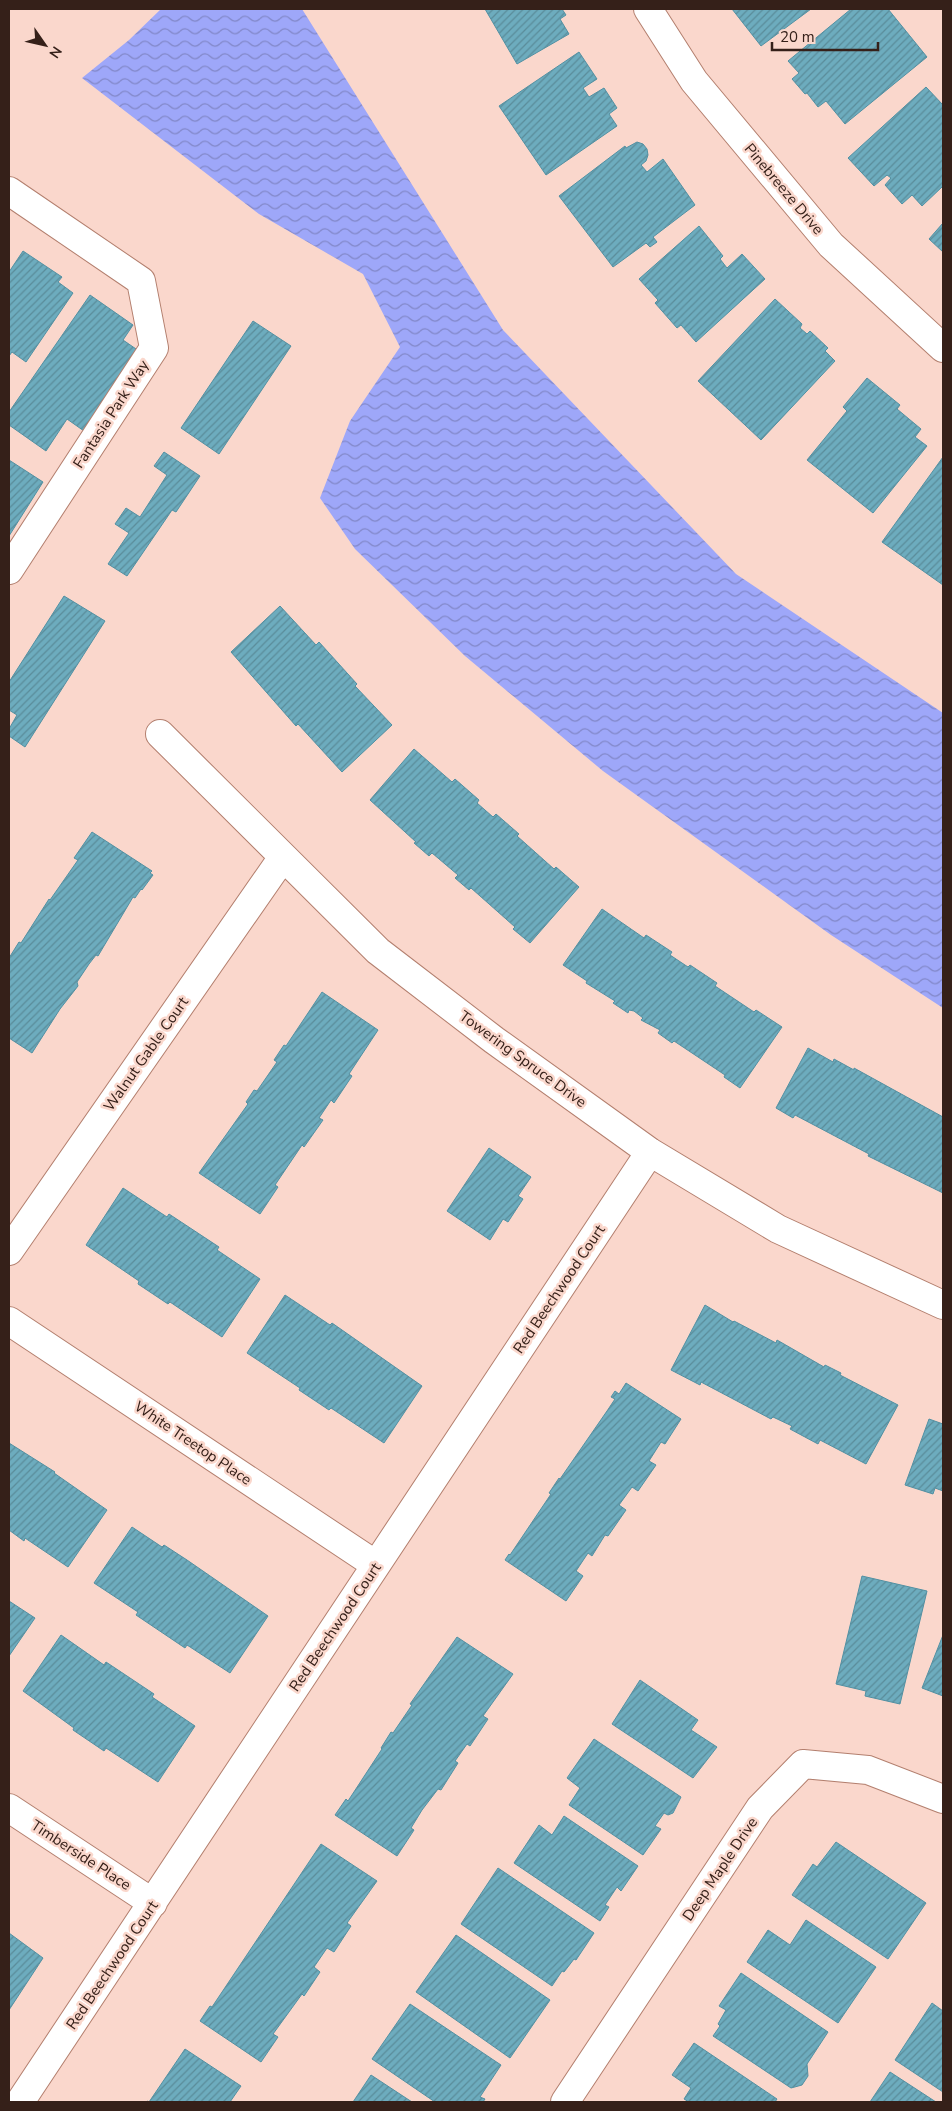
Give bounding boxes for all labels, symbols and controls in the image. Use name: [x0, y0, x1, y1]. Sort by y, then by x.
north arrow: [20, 20, 70, 70]
scale bar: [772, 20, 878, 52]
text: 20 m: [780, 27, 815, 47]
text: N: [45, 42, 66, 62]
street label: Pinebreeze Drive: [740, 139, 828, 239]
street label: Fantasia Park Way: [69, 356, 154, 472]
street label: Walnut Gable Court: [99, 992, 193, 1115]
street label: Towering Spruce Drive: [455, 1006, 591, 1112]
street label: Red Beechwood Court: [508, 1220, 610, 1357]
street label: White Treetop Place: [130, 1396, 256, 1490]
street label: Red Beechwood Court: [284, 1558, 386, 1695]
street label: Deep Maple Drive: [678, 1813, 762, 1925]
street label: Timberside Place: [27, 1815, 135, 1895]
street label: Red Beechwood Court: [61, 1896, 163, 2033]

